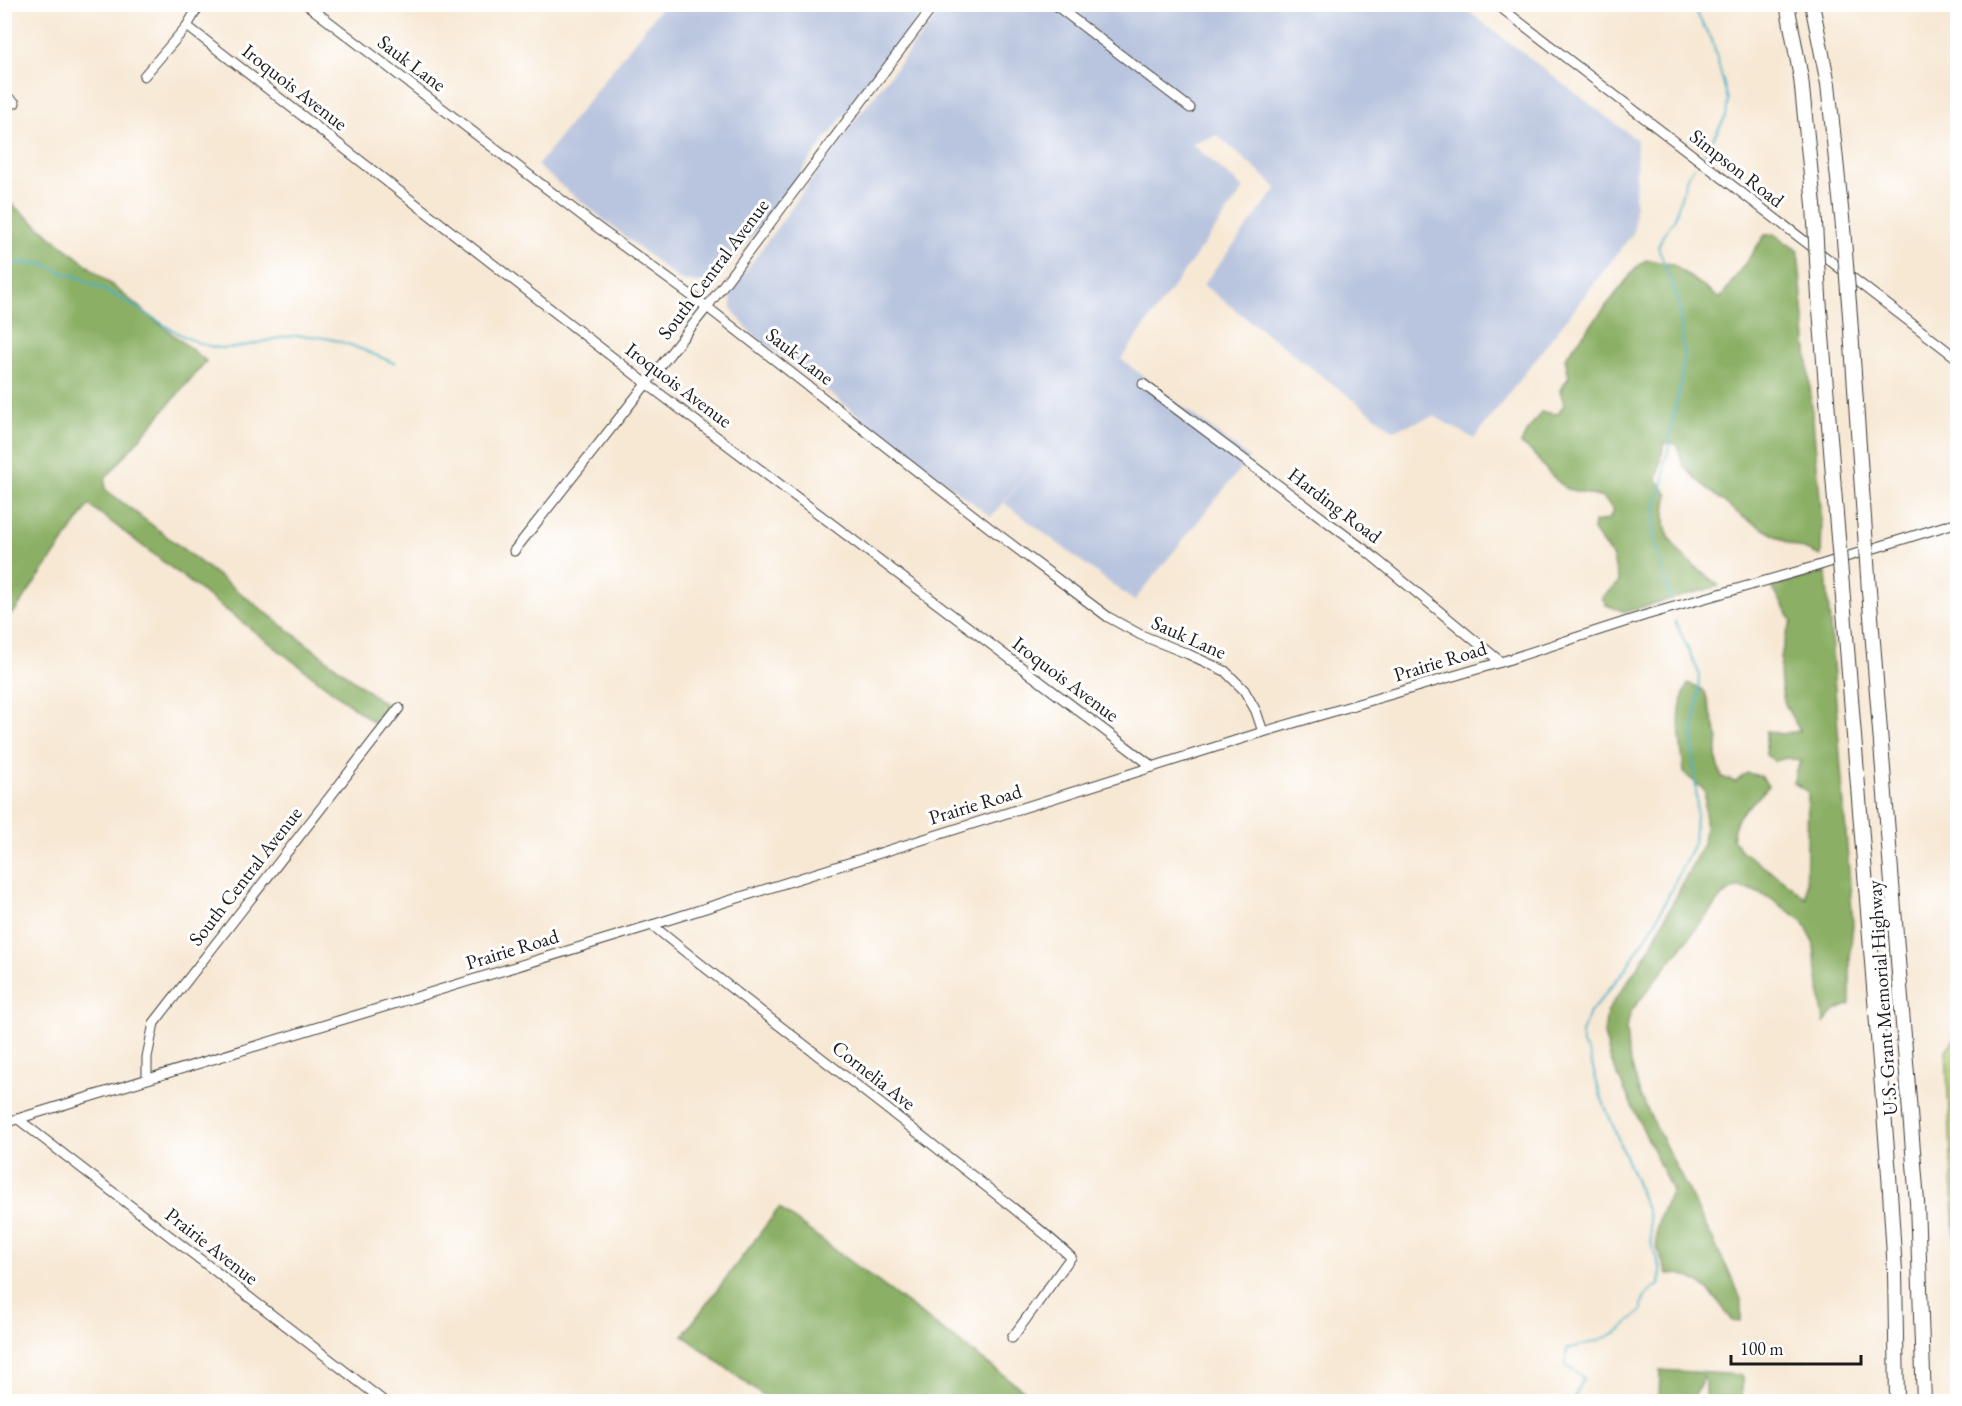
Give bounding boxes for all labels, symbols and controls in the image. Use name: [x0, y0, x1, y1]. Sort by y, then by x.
street label: Sauk Lane: [373, 29, 452, 97]
street label: Iroquois Avenue: [237, 38, 353, 136]
street label: Simpson Road: [1685, 123, 1790, 214]
street label: South Central Avenue: [651, 193, 775, 345]
street label: Sauk Lane: [761, 321, 839, 391]
street label: Iroquois Avenue: [620, 336, 738, 434]
street label: Harding Road: [1283, 461, 1388, 549]
street label: Sauk Lane: [1148, 609, 1231, 665]
street label: Iroquois Avenue: [1007, 630, 1125, 728]
street label: Prairie Road: [1390, 634, 1490, 687]
street label: Prairie Road: [925, 777, 1025, 830]
street label: South Central Avenue: [182, 801, 308, 951]
street label: U.S. Grant Memorial Highway: [1861, 879, 1903, 1117]
street label: Prairie Road: [462, 922, 562, 975]
street label: Cornelia Ave: [827, 1034, 921, 1116]
street label: Prairie Avenue: [160, 1201, 264, 1291]
scale bar: [1731, 1328, 1862, 1366]
text: 100 m: [1740, 1337, 1784, 1360]

